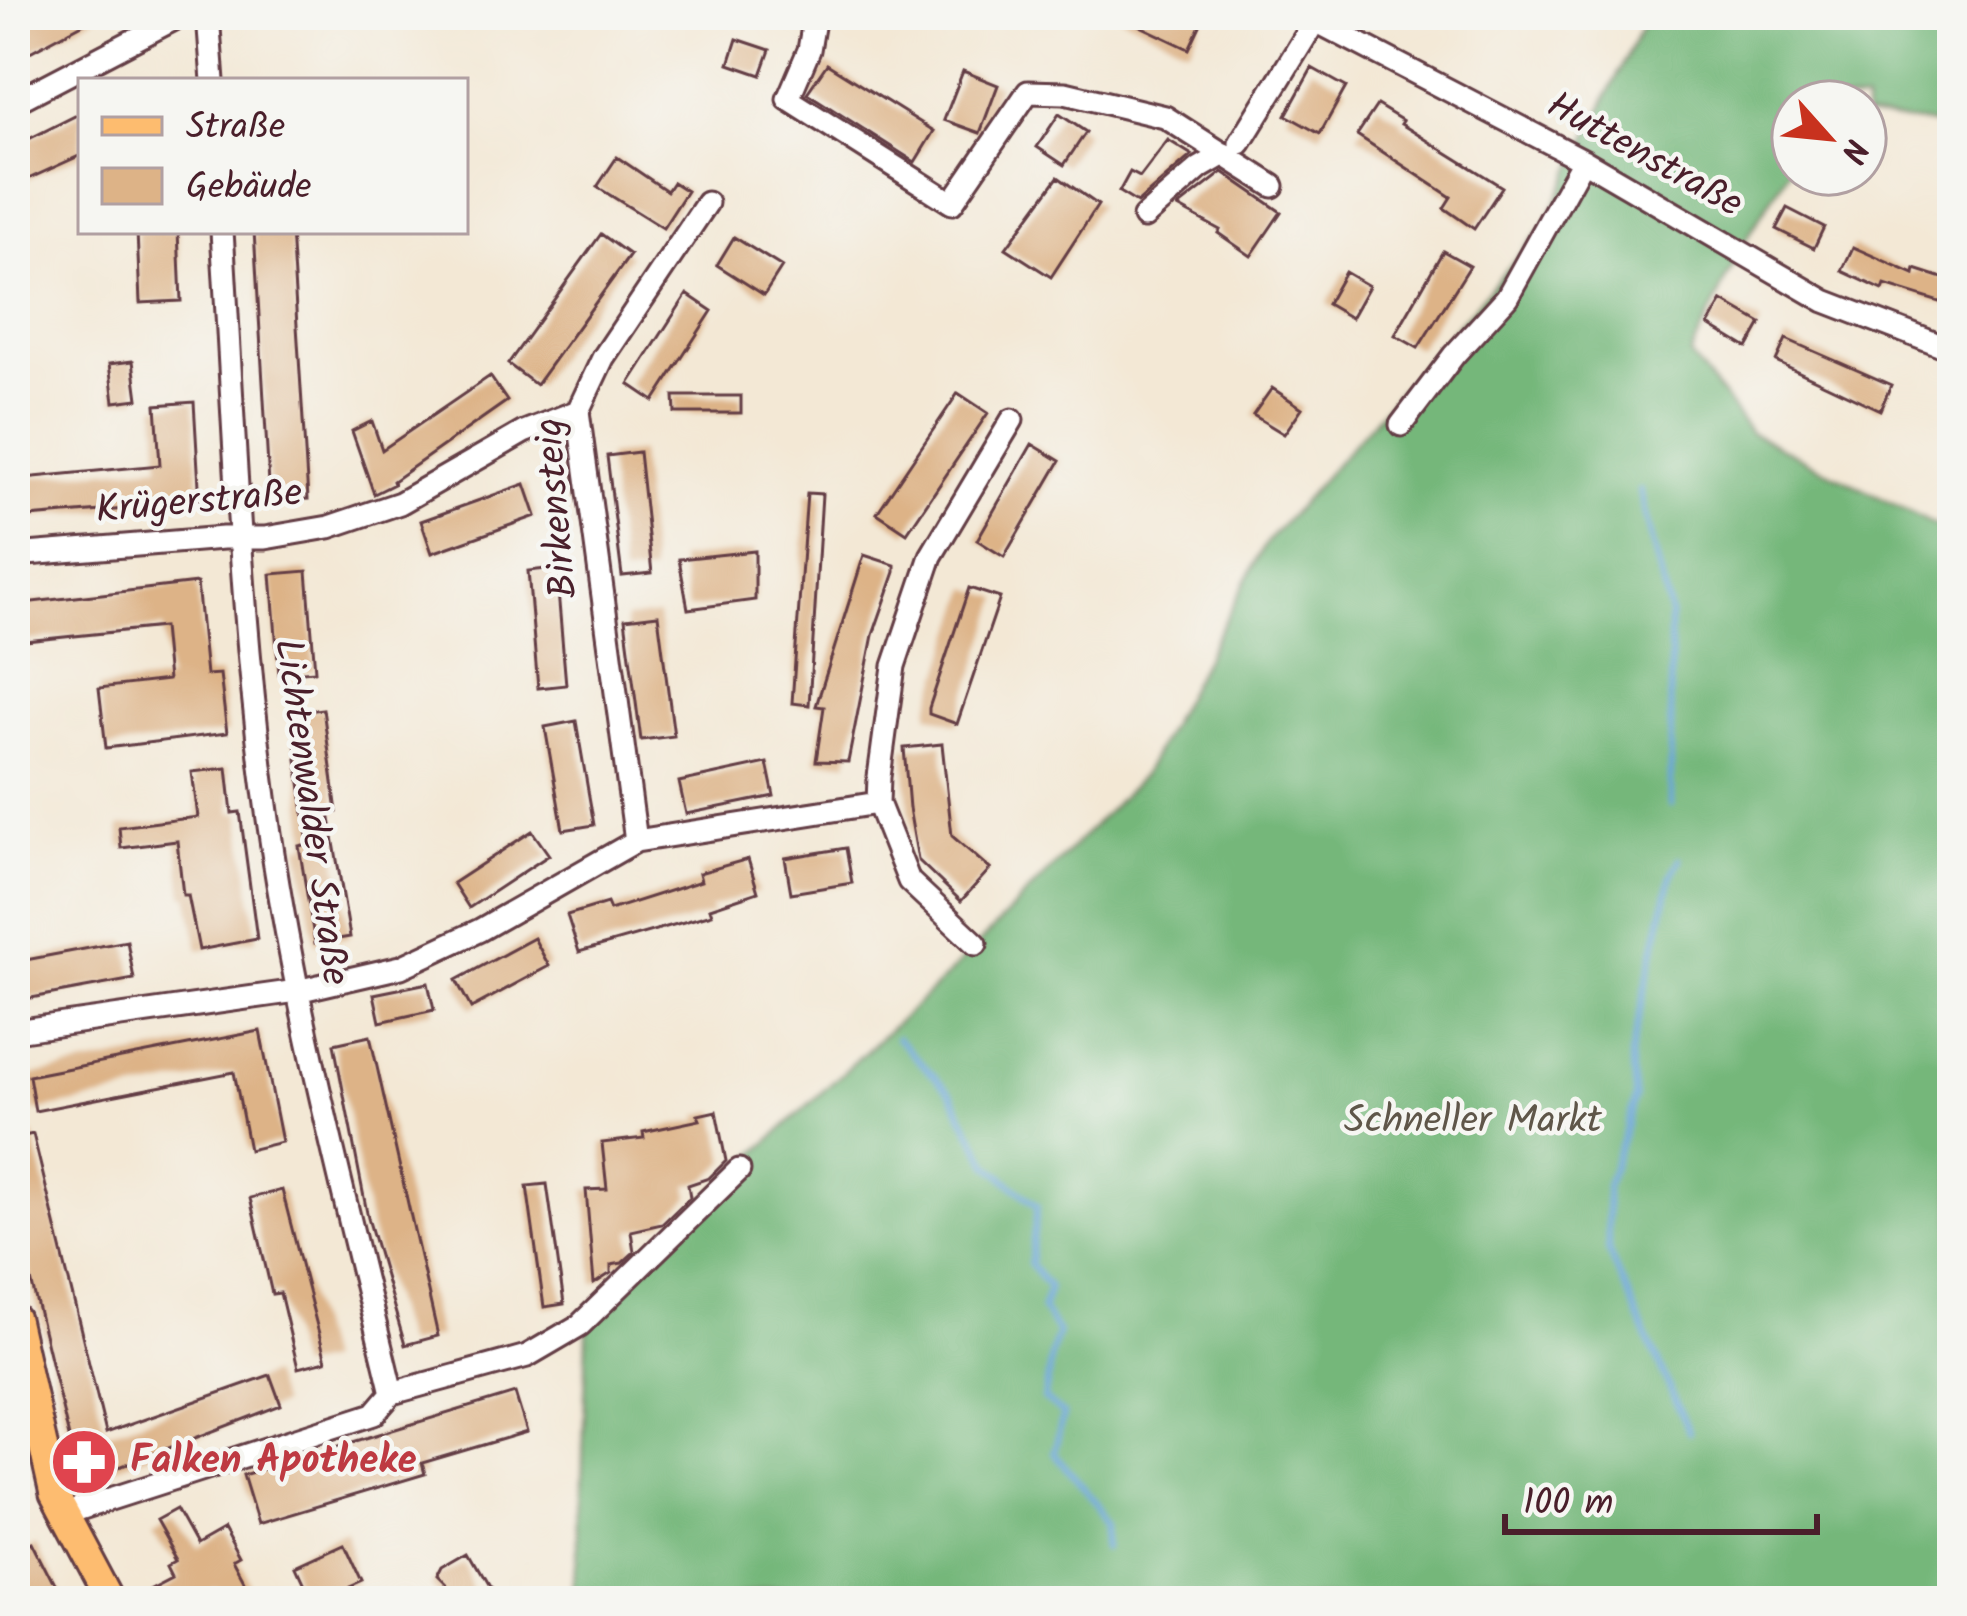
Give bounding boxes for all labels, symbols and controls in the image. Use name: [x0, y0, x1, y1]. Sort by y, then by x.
street label: Huttenstraße: [1534, 76, 1754, 236]
legend: [78, 78, 468, 234]
north arrow: [1769, 78, 1889, 198]
text: Straße: [186, 100, 285, 157]
text: N: [1824, 129, 1881, 171]
text: Gebäude: [186, 160, 312, 217]
street label: Birkensteig: [519, 415, 597, 601]
street label: Krügerstraße: [93, 463, 305, 543]
street label: Lichtenwalder Straße: [255, 635, 365, 989]
park label: Schneller Markt: [1344, 1091, 1603, 1153]
pharmacy icon: Falken Apotheke: [49, 1427, 119, 1497]
place label: Falken Apotheke: [130, 1431, 416, 1493]
scale bar: [1505, 1460, 1817, 1534]
text: 100 m: [1523, 1476, 1613, 1533]

